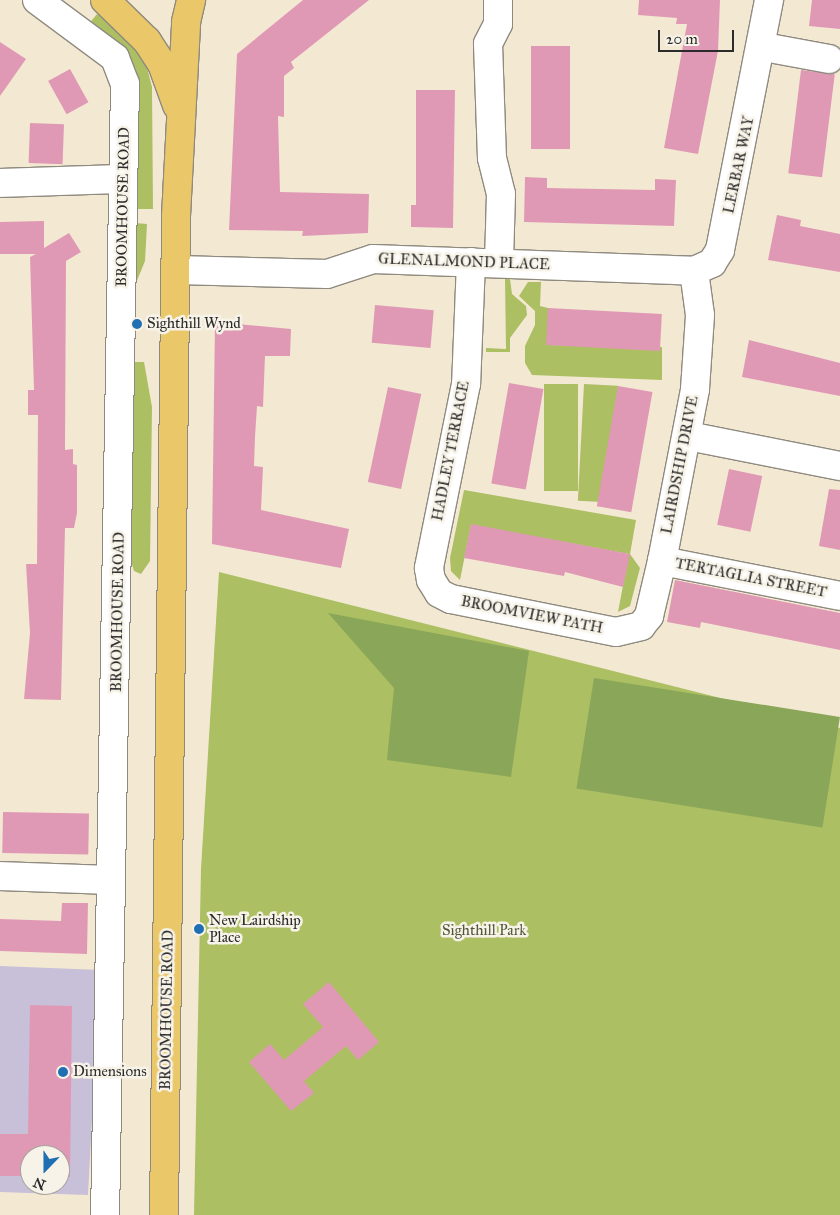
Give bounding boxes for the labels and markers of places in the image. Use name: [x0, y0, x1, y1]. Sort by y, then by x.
place label: Sighthill Wynd: [147, 315, 241, 333]
marker: Sighthill Wynd: [131, 318, 143, 330]
place label: New Lairdship Place: [209, 911, 301, 946]
marker: New Lairdship Place: [193, 923, 205, 935]
place label: Dimensions: [73, 1063, 147, 1081]
marker: Dimensions: [57, 1066, 69, 1078]

